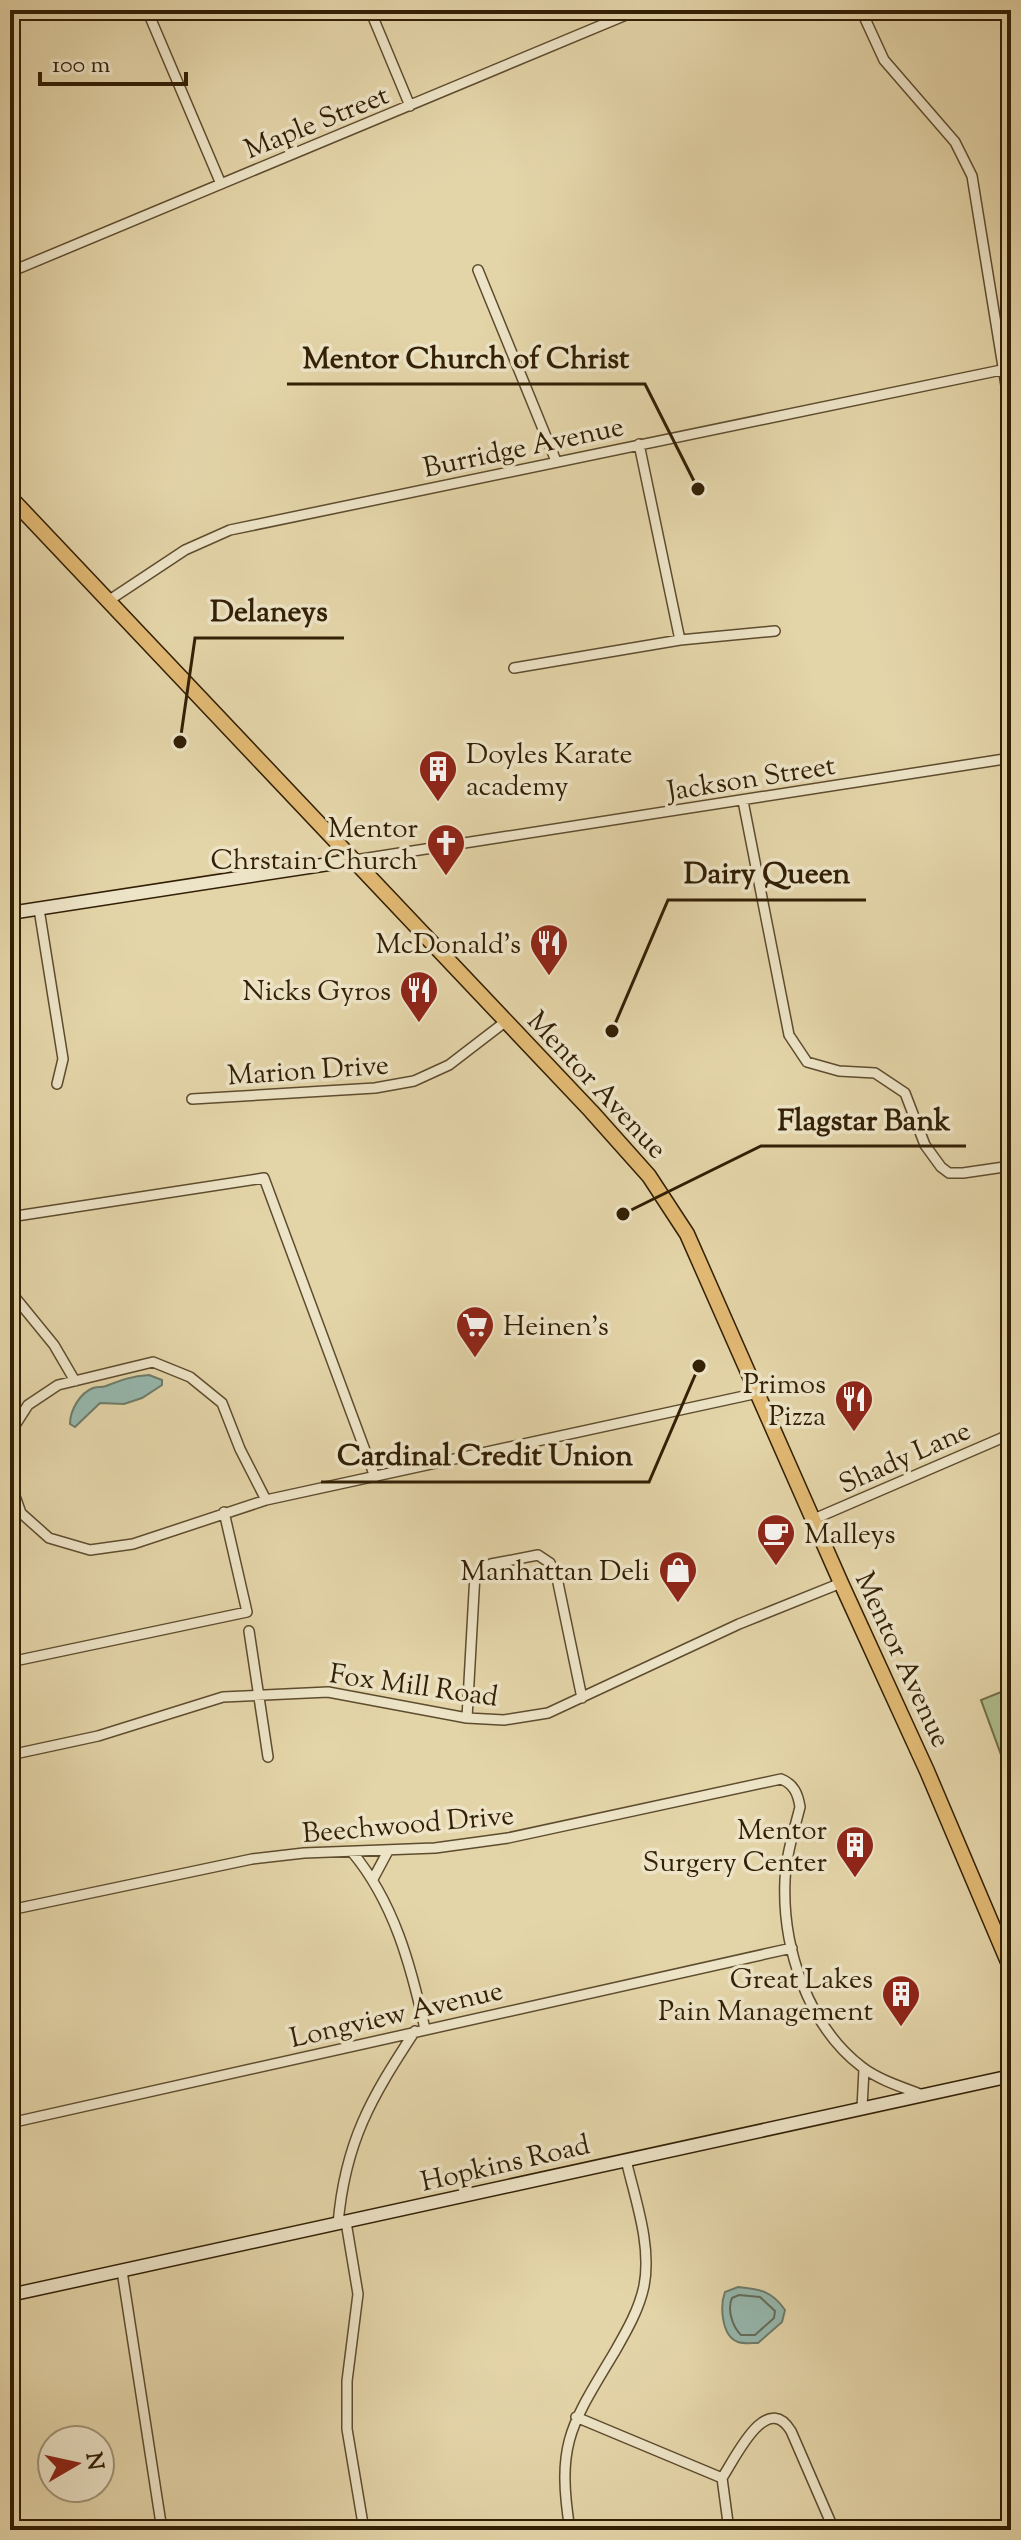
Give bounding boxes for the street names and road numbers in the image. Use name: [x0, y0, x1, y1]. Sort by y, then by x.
street label: Maple Street: [239, 76, 396, 171]
street label: Burridge Avenue: [420, 408, 628, 490]
street label: Jackson Street: [663, 747, 839, 813]
street label: Mentor Avenue: [517, 1003, 675, 1169]
street label: Marion Drive: [226, 1046, 390, 1098]
street label: Shady Lane: [833, 1412, 977, 1506]
street label: Mentor Avenue: [843, 1566, 959, 1755]
street label: Fox Mill Road: [327, 1655, 501, 1719]
street label: Beechwood Drive: [301, 1797, 516, 1855]
street label: Longview Avenue: [286, 1972, 507, 2060]
street label: Hopkins Road: [417, 2126, 594, 2204]

